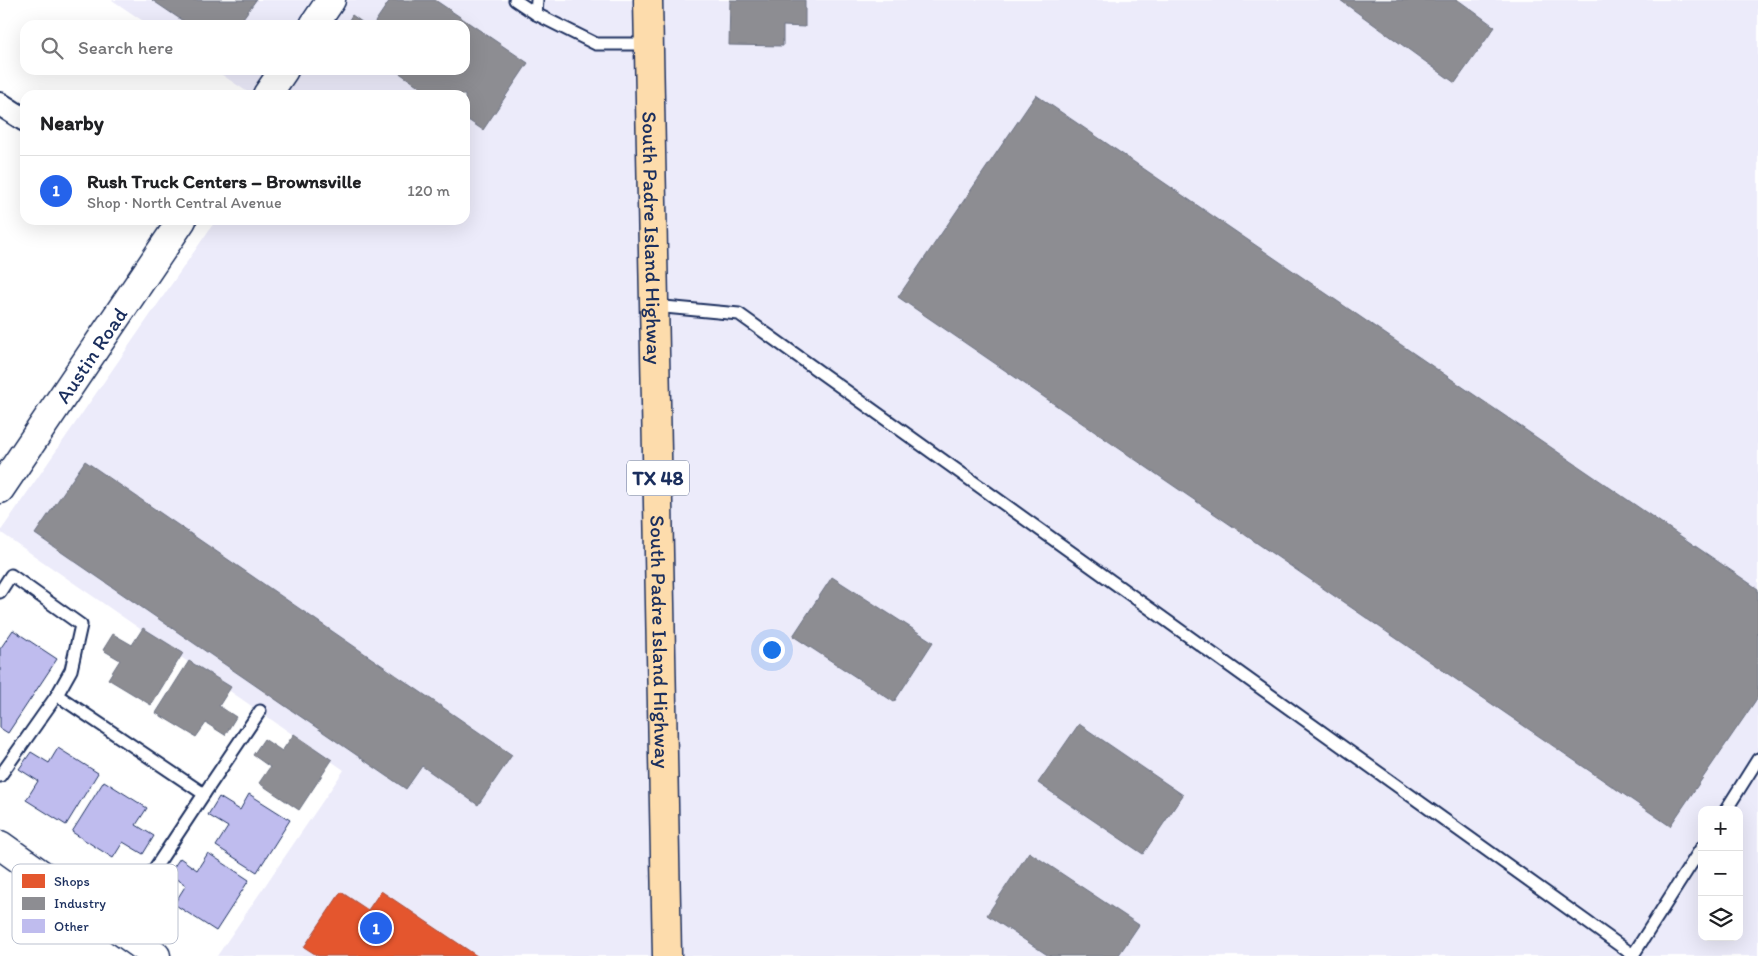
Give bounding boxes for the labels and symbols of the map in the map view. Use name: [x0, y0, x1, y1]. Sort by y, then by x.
street label: South Padre Island Highway: [638, 111, 668, 365]
street label: Austin Road: [50, 302, 132, 407]
road number: TX 48: [627, 460, 689, 496]
street label: South Padre Island Highway: [646, 515, 676, 769]
your location: [759, 637, 785, 663]
legend: [12, 864, 178, 944]
text: Shops: [54, 873, 90, 890]
text: Industry: [54, 895, 106, 912]
pin: 1: [360, 909, 392, 947]
text: Other: [54, 918, 89, 935]

